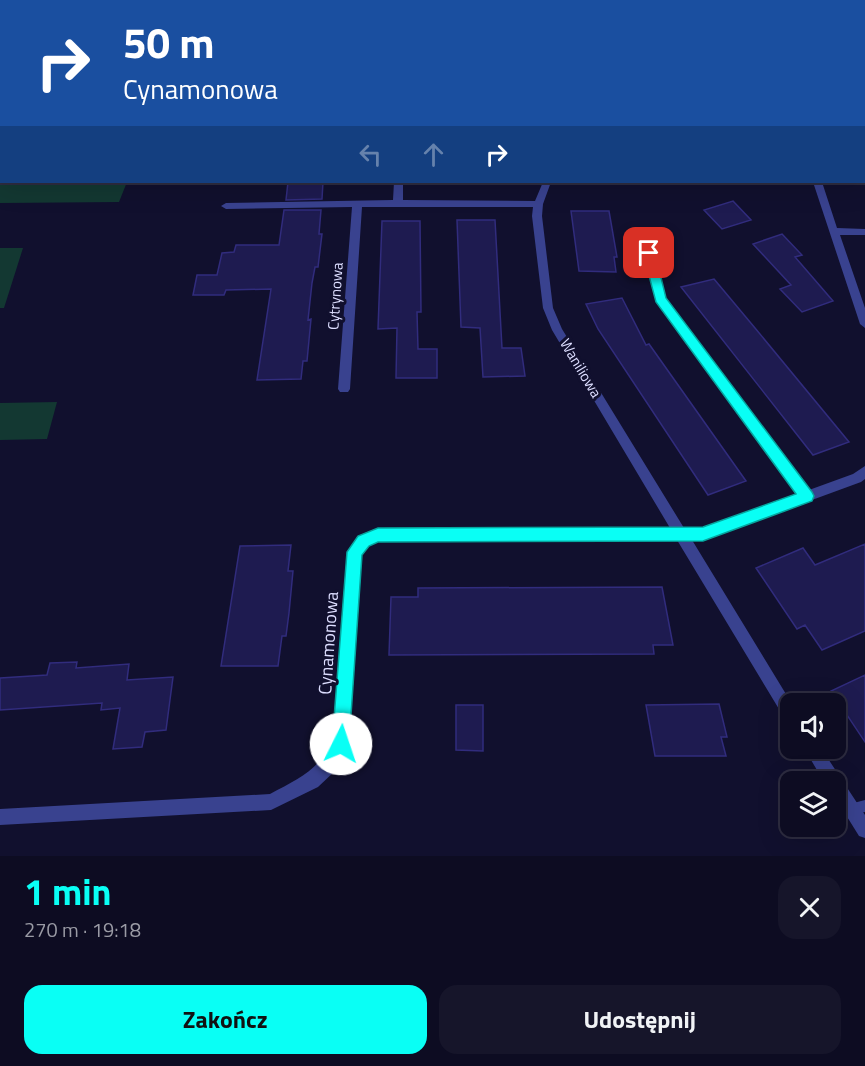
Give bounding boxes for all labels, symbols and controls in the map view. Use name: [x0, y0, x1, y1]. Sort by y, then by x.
text: 50 m: [123, 10, 215, 74]
icon: right: [24, 24, 102, 102]
text: Cynamonowa: [123, 68, 278, 109]
icon: left: [354, 138, 387, 171]
icon: ahead: [417, 138, 450, 171]
icon: right: [480, 138, 513, 171]
pin: [623, 227, 674, 278]
icon: arrive: [632, 236, 665, 269]
street label: Cytrynowa: [321, 261, 349, 331]
street label: Waniliowa: [554, 334, 608, 402]
street label: Cynamonowa: [311, 591, 345, 695]
map controls: [780, 693, 846, 837]
button: sound: [780, 693, 846, 759]
position arrow: [309, 712, 373, 776]
button: layers: [780, 771, 846, 837]
text: 1 min: [24, 864, 111, 919]
button: close: [778, 876, 841, 939]
text: 270 m · 19:18: [24, 914, 141, 945]
button: Zakończ: [24, 985, 427, 1054]
button: Udostępnij: [439, 985, 841, 1054]

